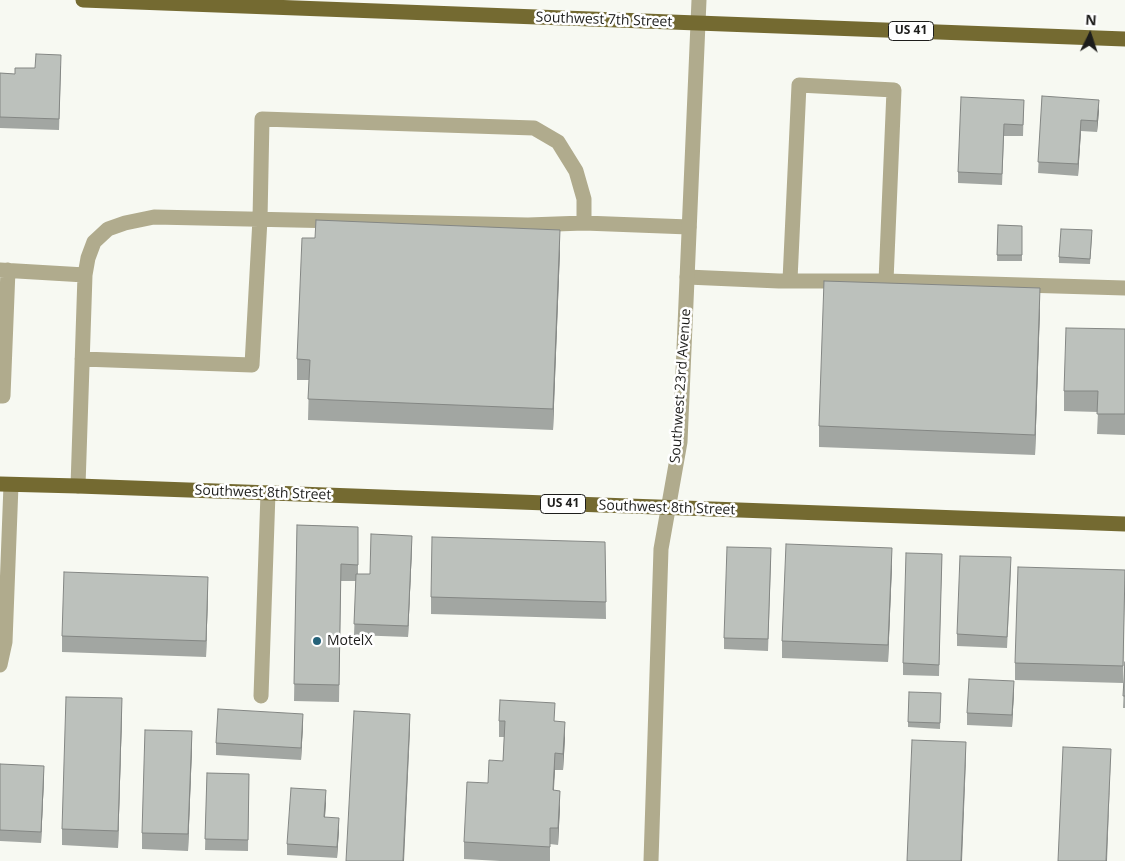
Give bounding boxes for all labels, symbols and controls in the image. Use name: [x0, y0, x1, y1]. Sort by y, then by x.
street label: Southwest 7th Street: [535, 9, 673, 31]
north arrow: [1065, 10, 1115, 60]
text: N: [1085, 10, 1097, 29]
road number: US 41: [888, 22, 934, 40]
street label: Southwest 23rd Avenue: [667, 308, 695, 464]
street label: Southwest 8th Street: [194, 482, 332, 504]
road number: US 41: [540, 494, 586, 514]
street label: Southwest 8th Street: [598, 497, 736, 519]
place label: MotelX: [327, 633, 372, 649]
marker: MotelX: [311, 635, 323, 647]

